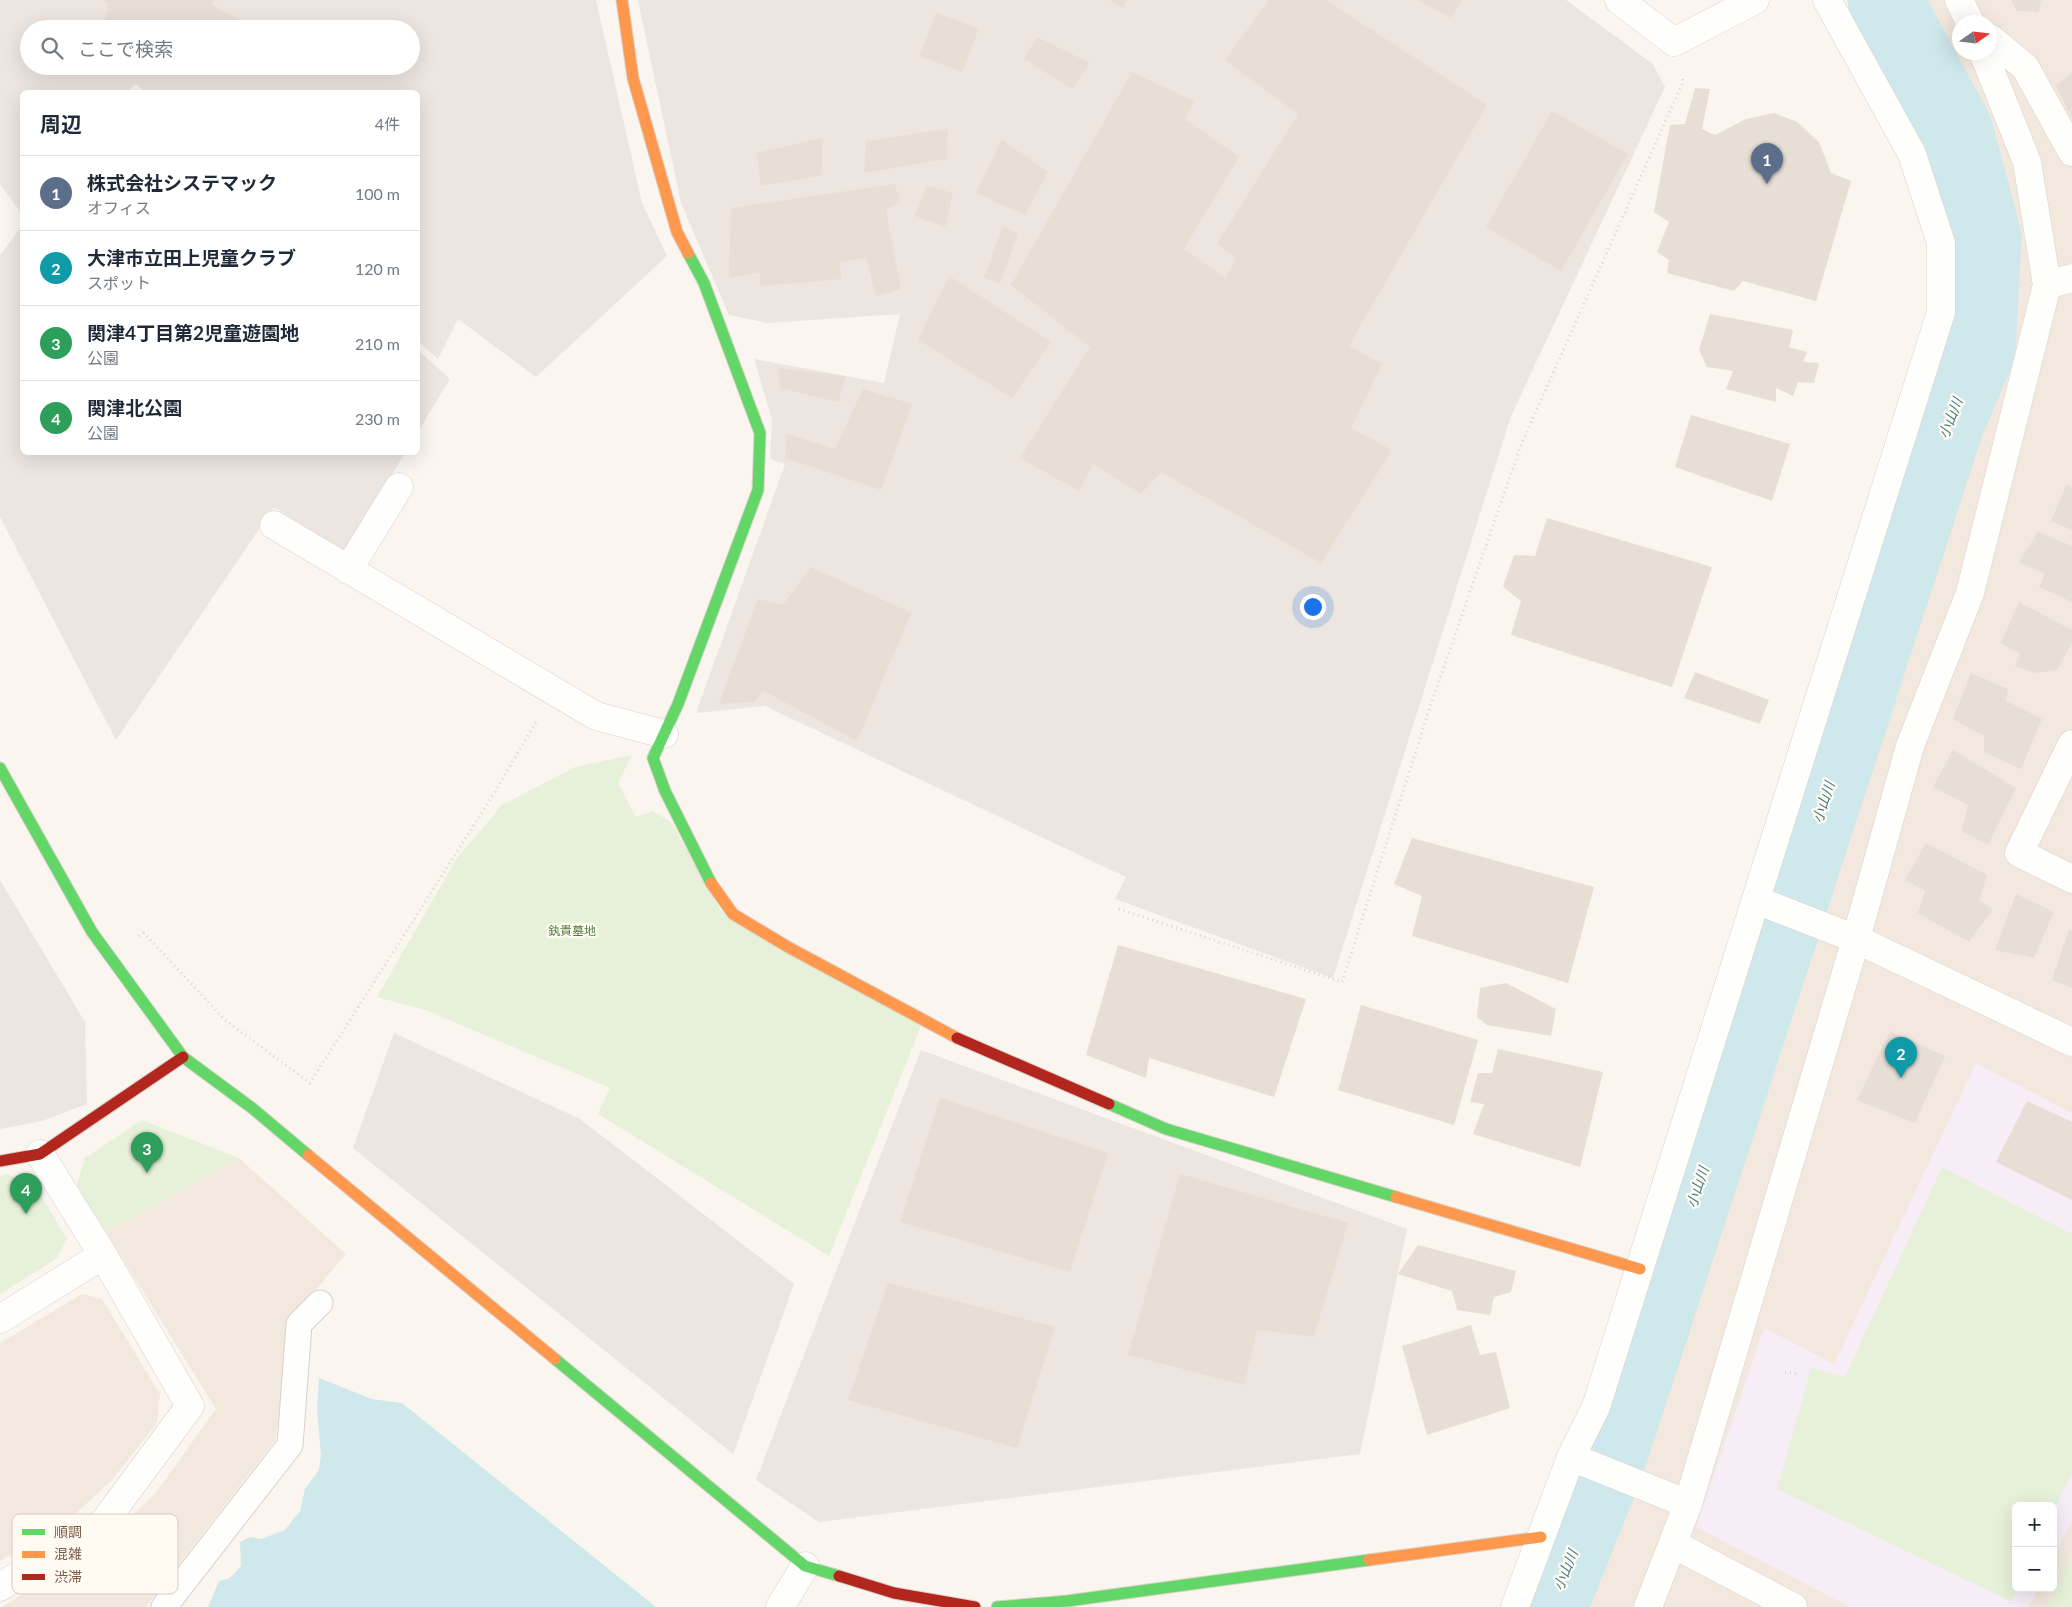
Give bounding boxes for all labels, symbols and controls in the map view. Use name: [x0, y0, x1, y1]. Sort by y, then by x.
north arrow: [1952, 15, 1997, 60]
search box: [20, 20, 420, 75]
icon: search: [38, 34, 66, 62]
text: ここで検索: [78, 37, 173, 60]
text: 周辺: [40, 111, 82, 136]
text: 4件: [375, 114, 400, 133]
pin: 1: [1751, 143, 1783, 184]
text: 株式会社システマック: [87, 171, 277, 194]
text: 1: [51, 184, 61, 203]
text: 100 m: [355, 184, 400, 203]
text: オフィス: [87, 198, 151, 217]
text: 大津市立田上児童クラブ: [87, 246, 296, 269]
text: 2: [51, 259, 61, 278]
text: 120 m: [355, 259, 400, 278]
text: スポット: [87, 273, 151, 292]
text: 関津4丁目第2児童遊園地: [87, 321, 299, 344]
text: 3: [51, 334, 61, 353]
text: 210 m: [355, 334, 400, 353]
text: 公園: [87, 348, 119, 367]
water label: 小山川: [1935, 393, 1966, 441]
text: 関津北公園: [87, 396, 182, 419]
text: 4: [51, 409, 61, 428]
text: 230 m: [355, 409, 400, 428]
text: 公園: [87, 423, 119, 442]
your location: [1300, 594, 1326, 620]
water label: 小山川: [1808, 777, 1838, 825]
park label: 釻貴墓地: [548, 923, 596, 938]
pin: 2: [1885, 1037, 1917, 1078]
pin: 3: [131, 1132, 163, 1173]
water label: 小山川: [1682, 1162, 1712, 1210]
pin: 4: [10, 1173, 42, 1214]
map controls: [2012, 1502, 2057, 1592]
button: +: [2012, 1502, 2057, 1547]
legend: [12, 1514, 178, 1594]
text: 順調: [54, 1523, 82, 1540]
text: 混雑: [54, 1545, 82, 1562]
water label: 小山川: [1549, 1545, 1581, 1593]
button: −: [2012, 1547, 2057, 1592]
text: 渋滞: [54, 1568, 82, 1585]

